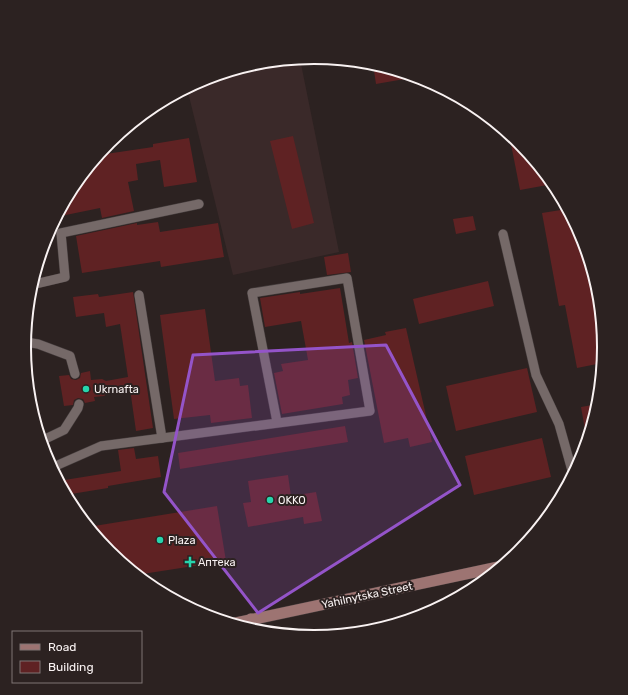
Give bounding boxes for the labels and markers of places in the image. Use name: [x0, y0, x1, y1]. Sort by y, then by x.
place label: Ukrnafta: [94, 383, 139, 396]
marker: Ukrnafta: [81, 384, 91, 394]
place label: OKKO: [278, 494, 306, 507]
marker: OKKO: [265, 495, 275, 505]
place label: Plaza: [168, 534, 195, 547]
marker: Plaza: [155, 535, 165, 545]
place label: Аптека: [198, 556, 236, 569]
marker: Аптека: [185, 557, 195, 567]

